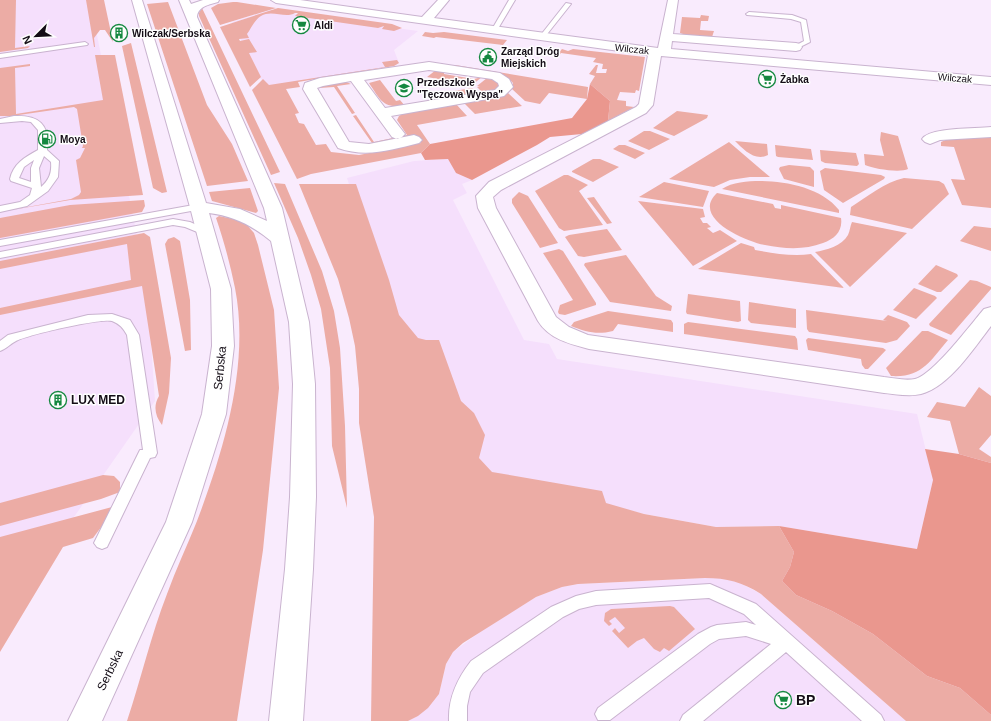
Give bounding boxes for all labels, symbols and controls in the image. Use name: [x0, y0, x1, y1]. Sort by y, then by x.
supermarket icon: Aldi: [291, 15, 311, 35]
north arrow: [16, 16, 56, 56]
place label: Aldi: [314, 20, 333, 31]
building icon: Wilczak/Serbska: [109, 23, 129, 43]
place label: Wilczak/Serbska: [132, 28, 211, 39]
text: N: [20, 34, 34, 46]
street label: Wilczak: [614, 42, 651, 56]
place label: Zarząd Dróg Miejskich: [501, 46, 559, 69]
public building icon: Zarząd Dróg Miejskich: [478, 47, 498, 67]
supermarket icon: Żabka: [757, 69, 777, 89]
street label: Wilczak: [937, 71, 974, 85]
place label: Żabka: [780, 73, 809, 85]
place label: Przedszkole "Tęczowa Wyspa": [417, 77, 503, 100]
school or university icon: Przedszkole "Tęczowa Wyspa": [394, 78, 414, 98]
fuel station icon: Moya: [37, 129, 57, 149]
place label: Moya: [60, 134, 86, 145]
street label: Serbska: [211, 345, 229, 391]
building icon: LUX MED: [48, 390, 68, 410]
place label: LUX MED: [71, 393, 125, 407]
street label: Serbska: [94, 647, 126, 693]
supermarket icon: BP: [773, 690, 793, 710]
place label: BP: [796, 692, 815, 708]

